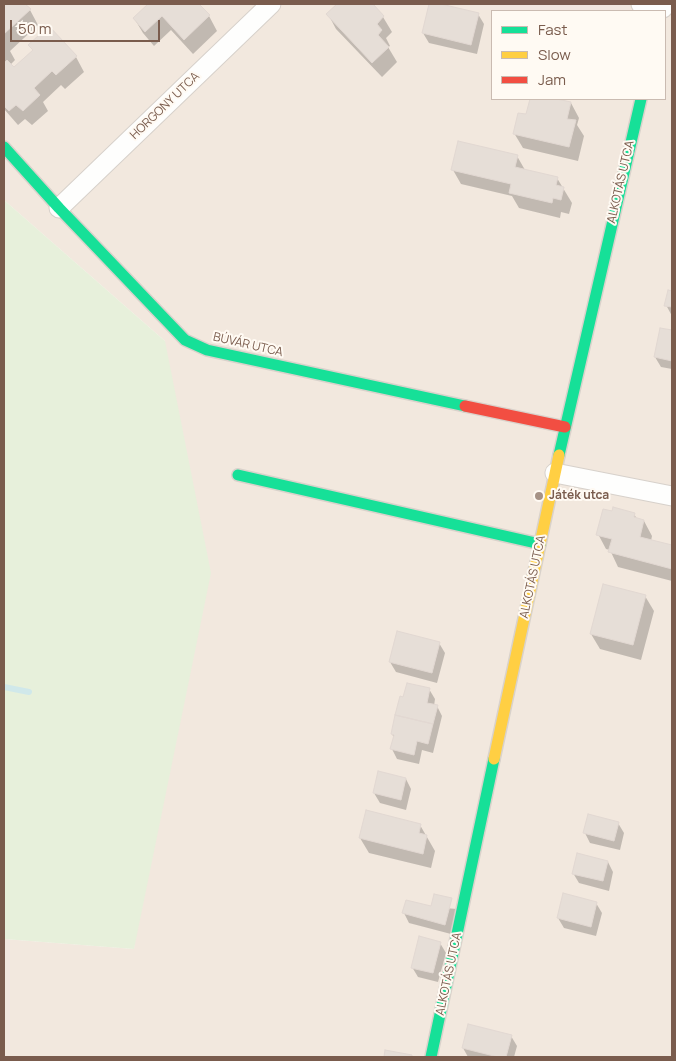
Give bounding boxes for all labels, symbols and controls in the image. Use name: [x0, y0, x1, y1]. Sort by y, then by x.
scale bar: [12, 10, 162, 42]
legend: [491, 10, 666, 100]
text: 50 m: [18, 18, 52, 39]
text: Fast: [538, 19, 567, 40]
text: Slow: [538, 44, 571, 65]
street label: HORGONY UTCA: [127, 69, 203, 143]
text: Jam: [538, 69, 566, 90]
street label: ALKOTÁS UTCA: [604, 139, 638, 225]
street label: BÚVÁR UTCA: [212, 330, 284, 360]
place label: Játék utca: [549, 489, 609, 503]
marker: Játék utca: [533, 490, 545, 502]
street label: ALKOTÁS UTCA: [517, 534, 549, 620]
street label: ALKOTÁS UTCA: [433, 931, 465, 1017]

